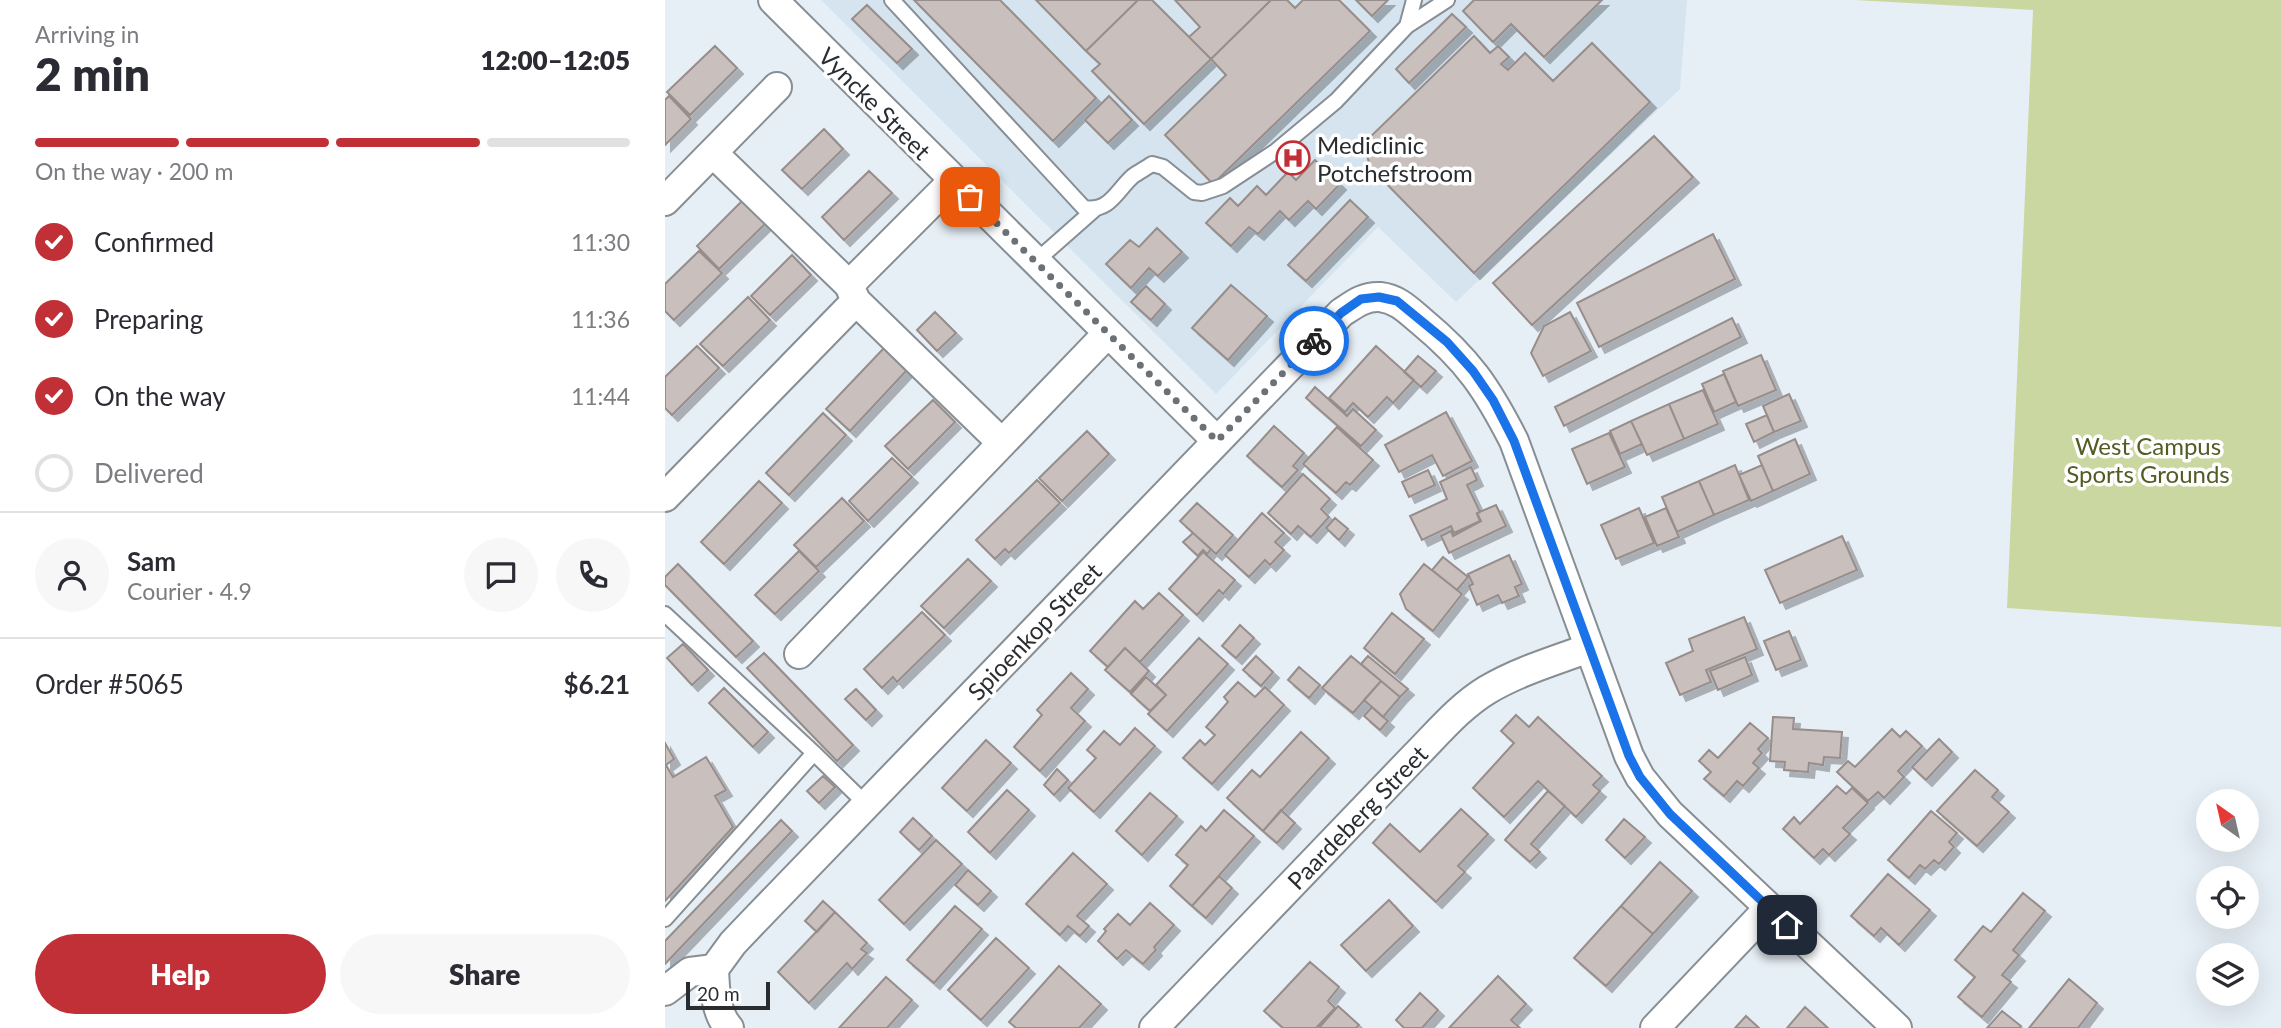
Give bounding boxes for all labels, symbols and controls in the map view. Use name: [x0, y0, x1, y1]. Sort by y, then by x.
text: Arriving in: [35, 20, 139, 48]
street label: Vyncke Street: [813, 41, 937, 165]
text: 12:00–12:05: [480, 44, 630, 76]
text: 2 min: [35, 46, 150, 101]
place label: Mediclinic Potchefstroom: [1317, 130, 1473, 187]
hospital icon: Mediclinic Potchefstroom: [1274, 139, 1312, 177]
text: On the way · 200 m: [35, 157, 234, 185]
pin: [940, 167, 1000, 227]
icon: bag: [951, 178, 989, 216]
icon: check: [35, 223, 73, 261]
text: Confirmed: [94, 226, 214, 258]
text: 11:30: [571, 228, 630, 256]
icon: check: [35, 300, 73, 338]
text: Preparing: [94, 303, 203, 335]
text: 11:36: [571, 305, 630, 333]
courier: [1279, 306, 1349, 376]
icon: bike: [1295, 322, 1333, 360]
icon: check: [35, 377, 73, 415]
text: On the way: [94, 380, 226, 412]
text: 11:44: [571, 382, 630, 410]
park label: West Campus Sports Grounds: [2066, 431, 2230, 488]
text: Delivered: [94, 457, 204, 489]
button: person: [35, 538, 109, 612]
button: chat: [464, 538, 538, 612]
button: phone: [556, 538, 630, 612]
text: Sam: [127, 545, 176, 577]
street label: Spioenkop Street: [961, 556, 1107, 706]
text: Courier · 4.9: [127, 577, 252, 605]
text: Order #5065: [35, 668, 184, 700]
text: $6.21: [564, 668, 630, 700]
street label: Paardeberg Street: [1281, 739, 1433, 895]
north arrow: [2196, 789, 2259, 852]
map controls: [2196, 789, 2259, 1006]
button: locate: [2196, 866, 2259, 929]
pin: [1757, 895, 1817, 955]
icon: home: [1768, 906, 1806, 944]
button: Help: [35, 934, 326, 1014]
button: Share: [340, 934, 630, 1014]
button: layers: [2196, 943, 2259, 1006]
scale bar: [686, 979, 770, 1011]
text: 20 m: [697, 982, 740, 1005]

